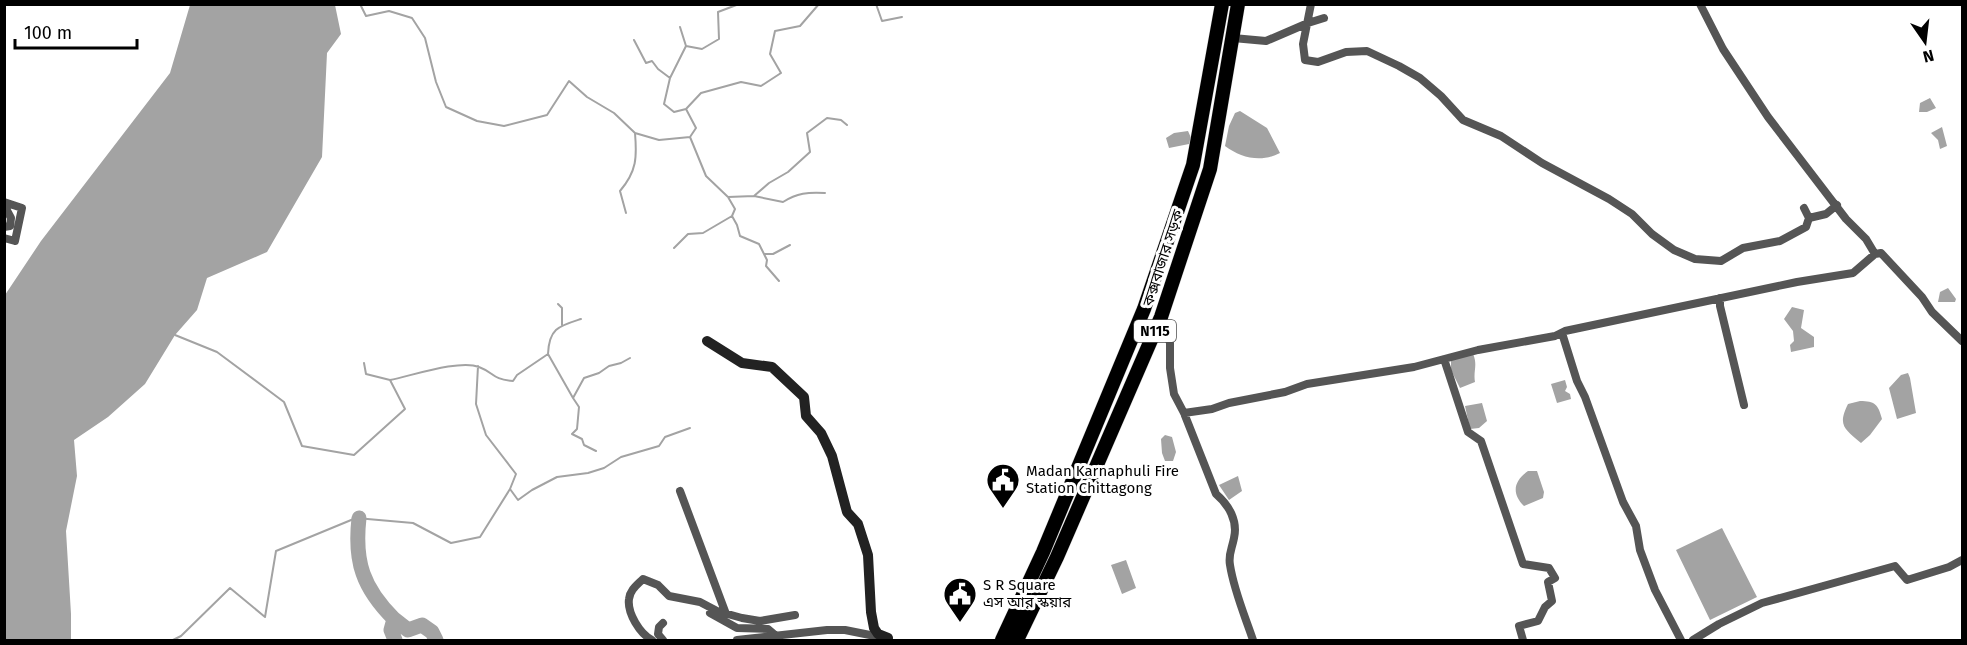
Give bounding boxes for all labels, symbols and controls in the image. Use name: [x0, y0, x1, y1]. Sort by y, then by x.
scale bar: [15, 12, 136, 50]
north arrow: [1895, 12, 1955, 72]
text: 100 m: [24, 22, 72, 44]
text: N: [1921, 46, 1936, 67]
street label: কক্সবাজার সড়ক: [1139, 207, 1187, 309]
road number: N115: [1134, 320, 1176, 342]
public building icon: Madan Karnaphuli Fire Station Chittagong: [985, 462, 1021, 509]
place label: Madan Karnaphuli Fire Station Chittagong: [1026, 462, 1179, 497]
public building icon: S R Square এস আর স্কয়ার: [942, 576, 978, 623]
place label: S R Square এস আর স্কয়ার: [983, 576, 1072, 611]

